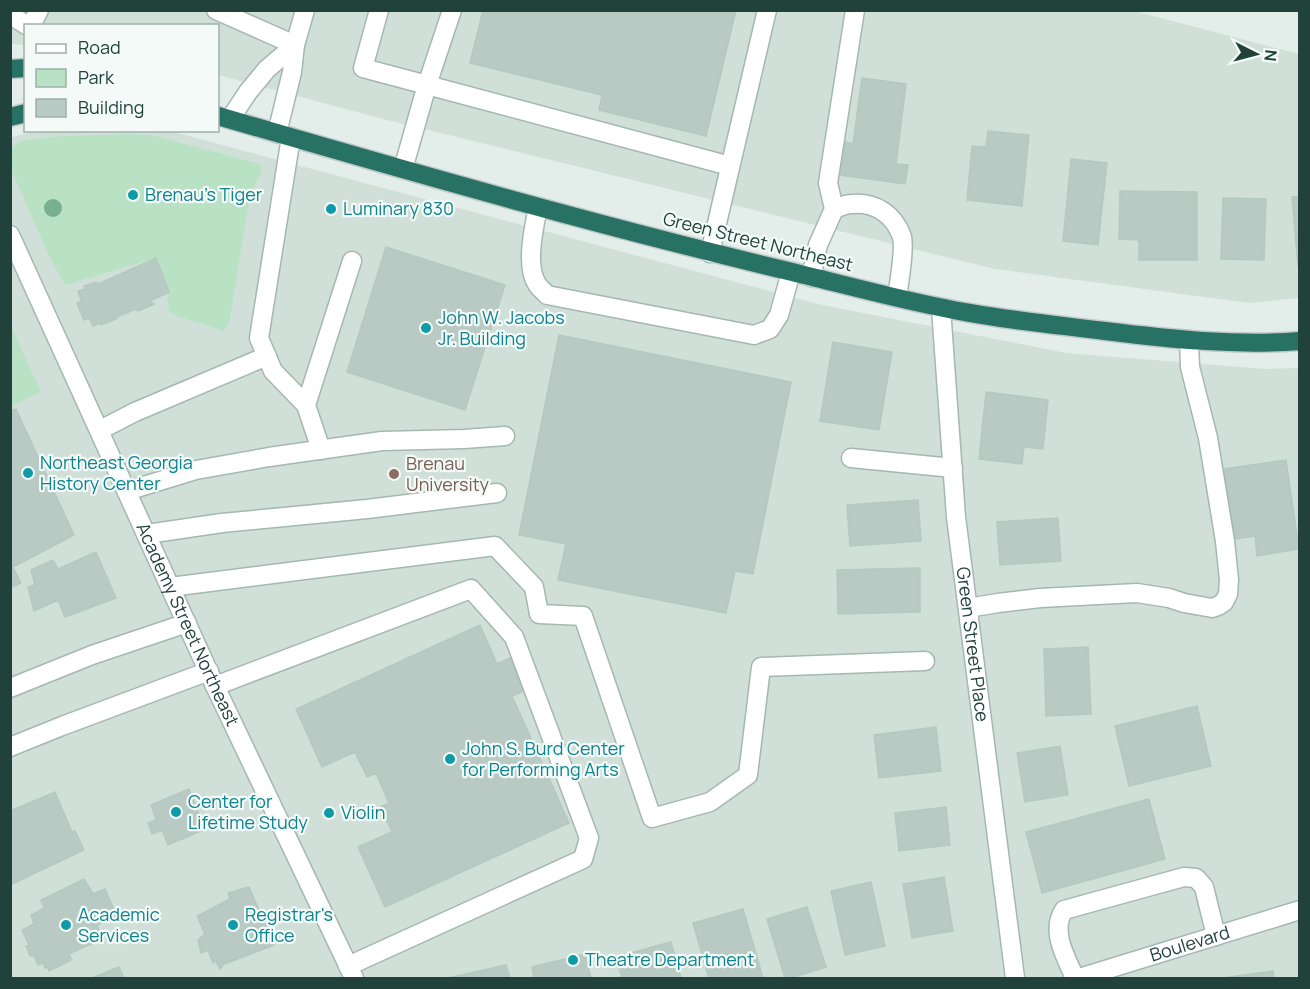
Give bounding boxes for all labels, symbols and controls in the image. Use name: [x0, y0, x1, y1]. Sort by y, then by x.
legend: [24, 24, 219, 132]
north arrow: [1226, 24, 1286, 84]
text: Road: [78, 35, 121, 59]
text: N: [1259, 49, 1282, 62]
text: Park: [78, 65, 115, 89]
text: Building: [78, 95, 144, 119]
place label: Brenau's Tiger: [145, 182, 263, 206]
marker: Brenau's Tiger: [126, 188, 140, 202]
place label: Luminary 830: [343, 196, 454, 220]
marker: Luminary 830: [324, 202, 338, 216]
street label: Green Street Northeast: [661, 206, 856, 276]
place label: John W. Jacobs Jr. Building: [438, 305, 565, 350]
marker: John W. Jacobs Jr. Building: [419, 321, 433, 335]
place label: Northeast Georgia History Center: [40, 450, 193, 495]
place label: Brenau University: [406, 451, 490, 496]
marker: Northeast Georgia History Center: [21, 466, 35, 480]
marker: Brenau University: [387, 467, 401, 481]
street label: Academy Street Northeast: [131, 519, 245, 730]
street label: Green Street Place: [951, 565, 995, 723]
place label: John S. Burd Center for Performing Arts: [462, 736, 625, 781]
marker: John S. Burd Center for Performing Arts: [443, 752, 457, 766]
place label: Center for Lifetime Study: [188, 789, 308, 834]
place label: Violin: [341, 800, 385, 824]
marker: Center for Lifetime Study: [169, 805, 183, 819]
marker: Violin: [322, 806, 336, 820]
place label: Academic Services: [78, 902, 160, 947]
place label: Registrar's Office: [245, 902, 333, 947]
marker: Academic Services: [59, 918, 73, 932]
marker: Registrar's Office: [226, 918, 240, 932]
street label: Boulevard: [1147, 919, 1232, 967]
place label: Theatre Department: [585, 947, 754, 971]
marker: Theatre Department: [566, 953, 580, 967]

